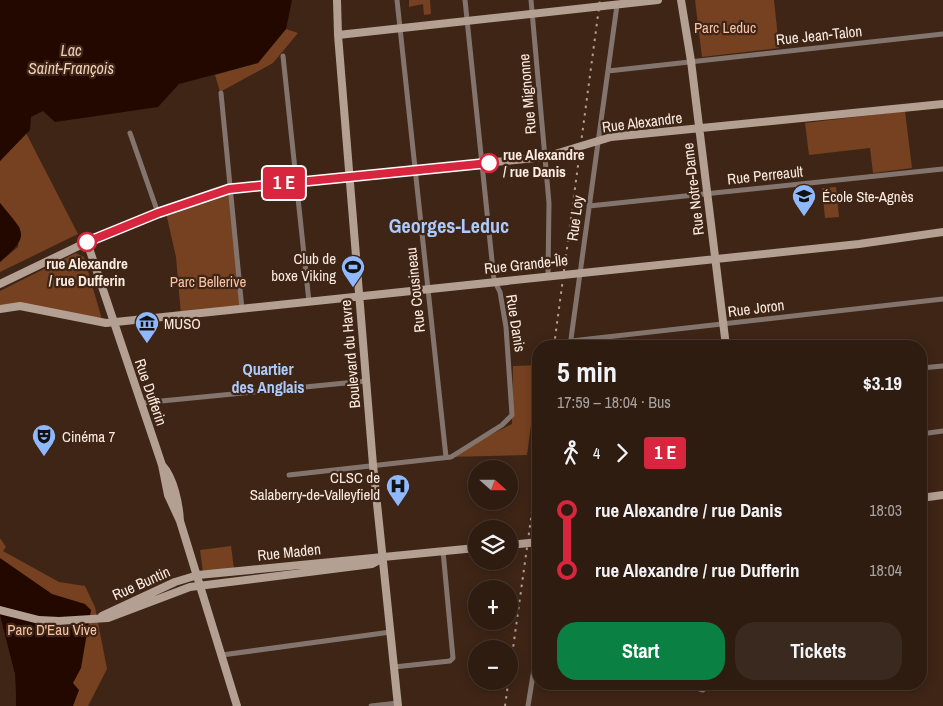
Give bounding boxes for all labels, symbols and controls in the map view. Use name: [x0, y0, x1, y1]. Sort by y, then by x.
park label: Parc Leduc: [694, 17, 756, 38]
street label: Rue Jean-Talon: [775, 20, 863, 50]
water label: Lac Saint-François: [28, 39, 114, 79]
street label: Rue Mignonne: [513, 53, 541, 135]
street label: Rue Alexandre: [601, 107, 683, 137]
street label: Rue Notre-Dame: [677, 141, 709, 236]
place label: rue Alexandre / rue Danis: [503, 144, 585, 182]
marker: rue Alexandre / rue Danis: [479, 153, 499, 173]
street label: Rue Perreault: [726, 161, 804, 189]
line badge: 1 E: [255, 167, 313, 199]
text: 1 E: [273, 170, 295, 195]
school or university icon: École Ste-Agnès: [791, 183, 817, 217]
place label: École Ste-Agnès: [822, 186, 914, 207]
street label: Rue Loy: [561, 193, 589, 242]
district label: Georges-Leduc: [389, 212, 509, 239]
marker: rue Alexandre / rue Dufferin: [77, 232, 97, 252]
street label: Rue Cousineau: [400, 246, 430, 334]
place label: Club de boxe Viking: [271, 248, 336, 286]
street label: Rue Grande-Île: [483, 249, 569, 279]
place label: rue Alexandre / rue Dufferin: [46, 253, 128, 291]
sports icon: Club de boxe Viking: [340, 254, 366, 288]
park label: Parc Bellerive: [170, 271, 246, 292]
street label: Rue Danis: [501, 293, 531, 353]
street label: Rue Joron: [727, 294, 785, 322]
street label: Boulevard du Havre: [335, 299, 365, 409]
museum icon: MUSO: [134, 310, 160, 344]
place label: MUSO: [164, 313, 201, 334]
text: 5 min: [557, 353, 617, 391]
street label: Rue Dufferin: [130, 356, 172, 428]
district label: Quartier des Anglais: [231, 358, 305, 398]
text: $3.19: [863, 370, 902, 396]
text: 17:59 – 18:04 · Bus: [557, 391, 671, 413]
theatre icon: Cinéma 7: [31, 423, 57, 457]
place label: Cinéma 7: [62, 426, 115, 447]
icon: walk: [557, 439, 585, 467]
icon: forward: [608, 439, 636, 467]
text: 1 E: [654, 440, 676, 465]
text: 4: [593, 442, 600, 464]
north arrow: [468, 460, 518, 510]
map controls: [468, 460, 518, 690]
place label: CLSC de Salaberry-de-Valleyfield: [250, 467, 380, 505]
hospital icon: CLSC de Salaberry-de-Valleyfield: [385, 473, 411, 507]
text: rue Alexandre / rue Danis: [595, 497, 782, 523]
text: 18:03: [869, 499, 902, 521]
button: layers: [468, 520, 518, 570]
street label: Rue Maden: [256, 538, 322, 566]
text: rue Alexandre / rue Dufferin: [595, 557, 800, 583]
text: 18:04: [869, 559, 902, 581]
street label: Rue Buntin: [109, 561, 173, 605]
button: +: [468, 580, 518, 630]
park label: Parc D'Eau Vive: [7, 619, 97, 640]
button: Start: [557, 622, 725, 680]
button: Tickets: [735, 622, 902, 680]
button: −: [468, 640, 518, 690]

